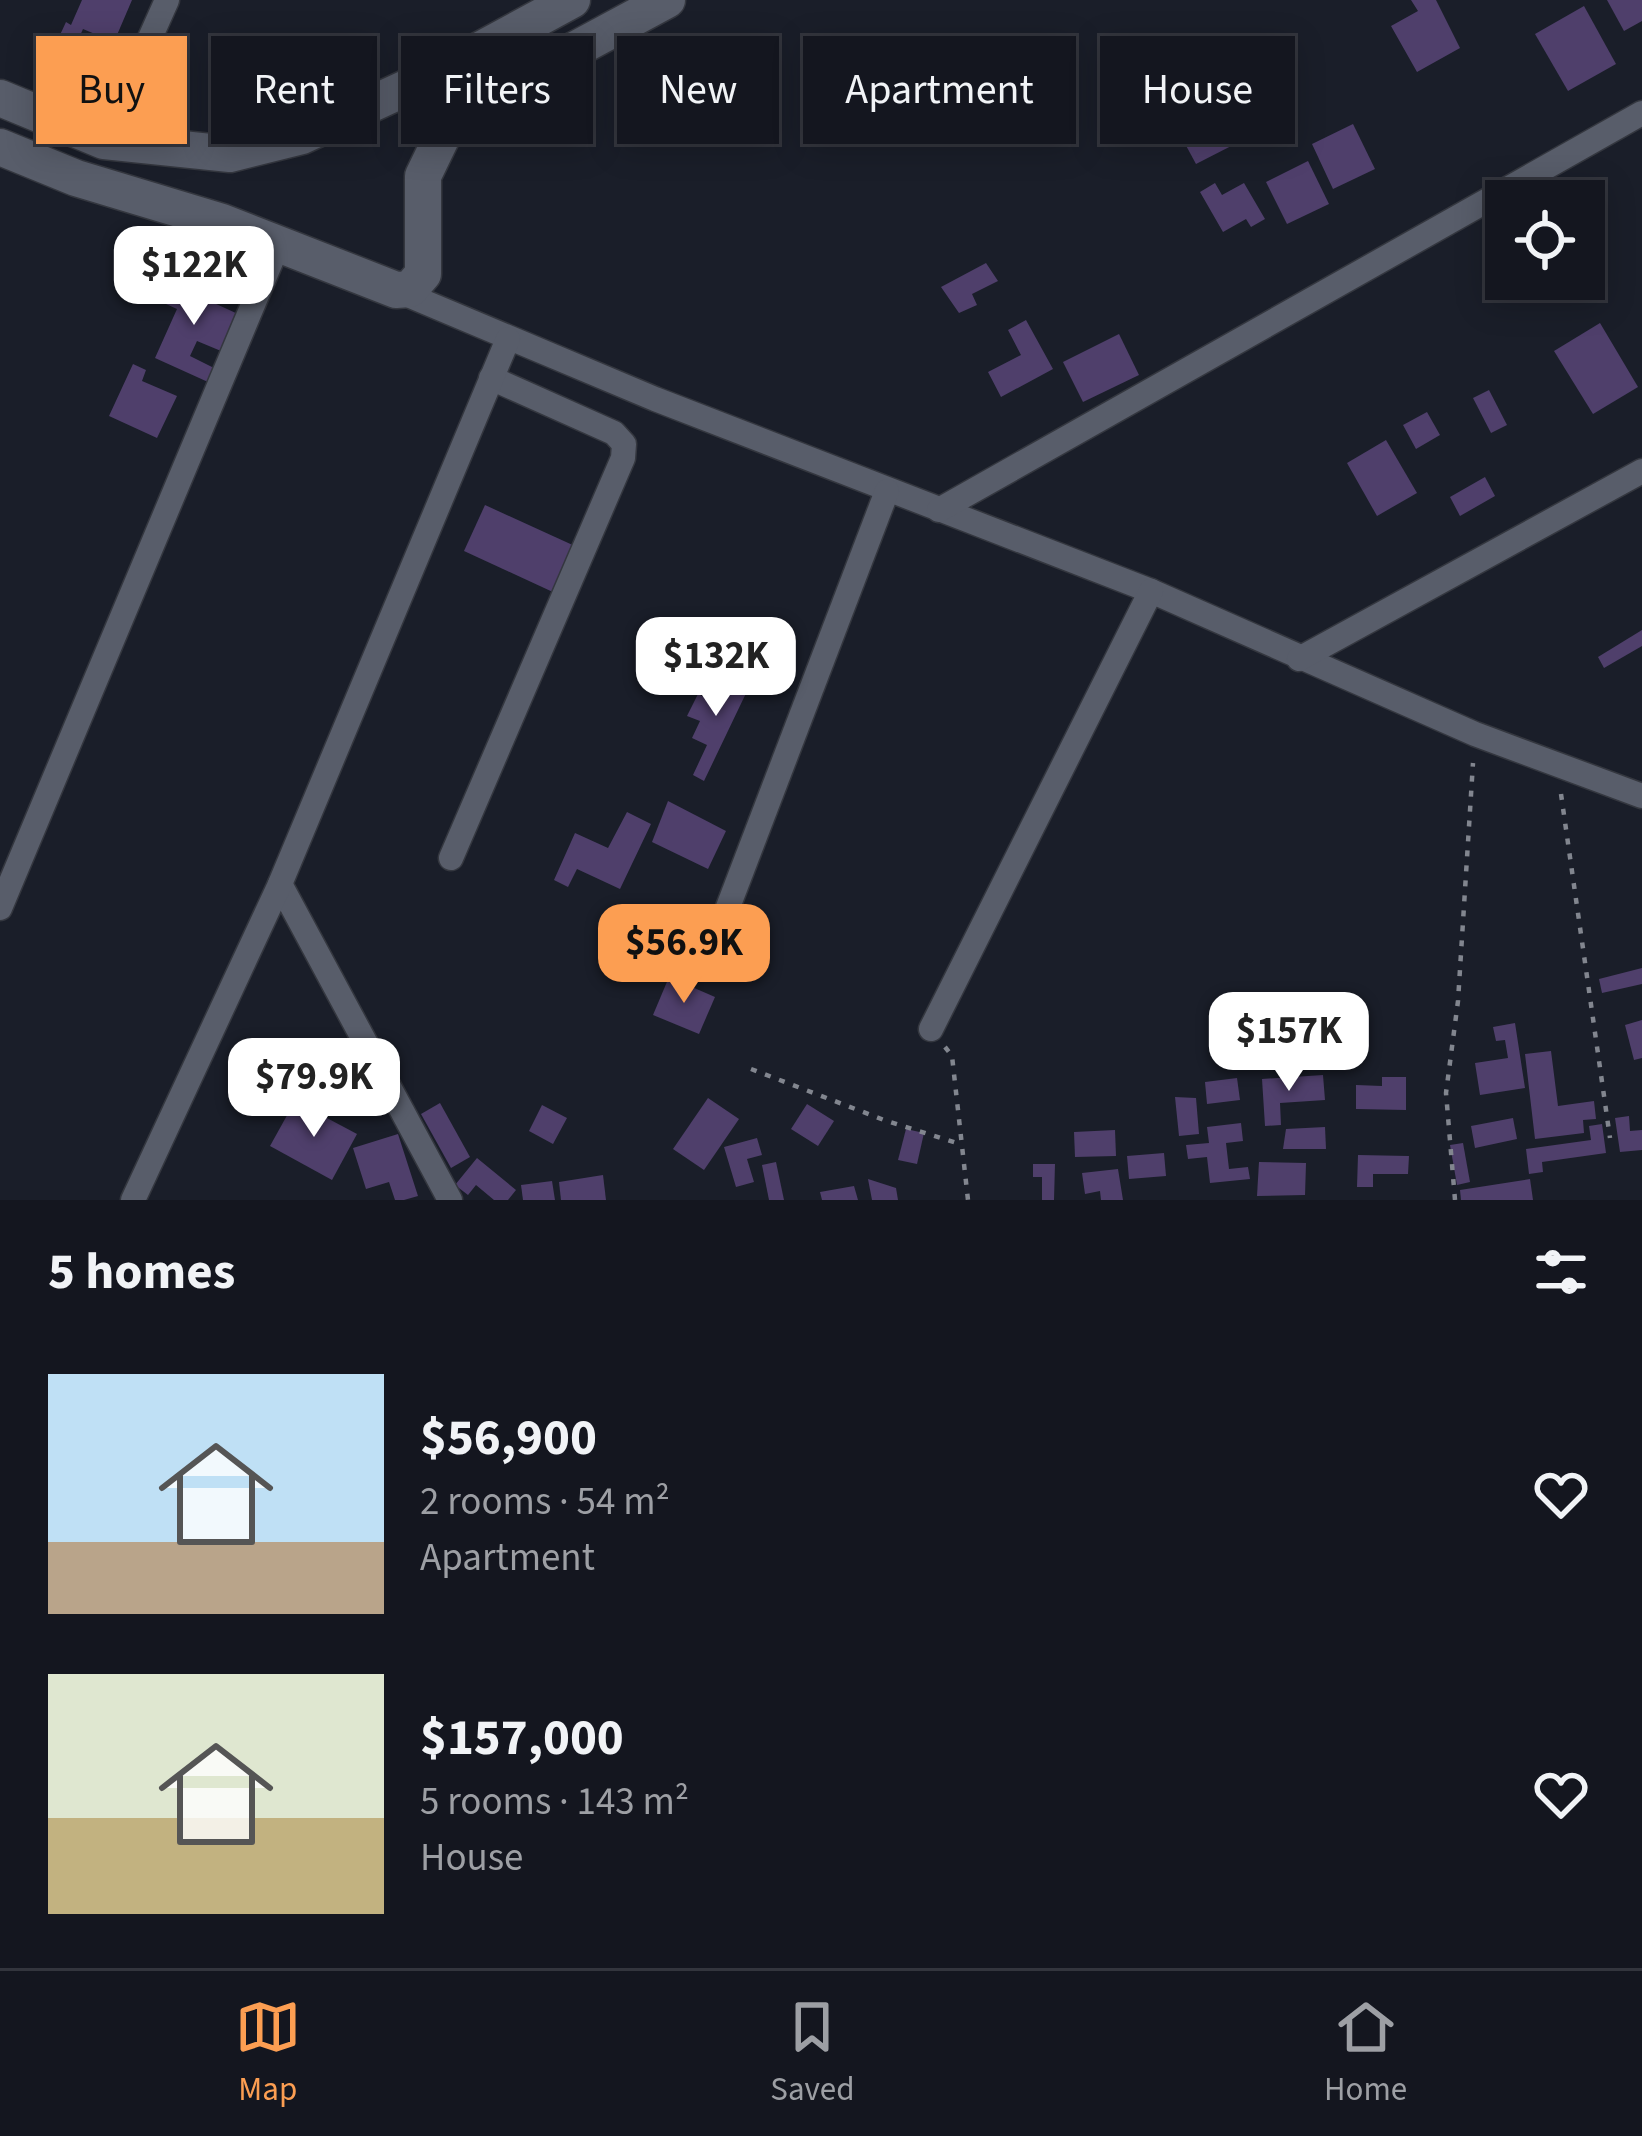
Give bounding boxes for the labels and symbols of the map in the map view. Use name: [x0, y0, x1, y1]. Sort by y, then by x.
pin: $122K: [110, 226, 278, 328]
pin: $132K: [632, 617, 800, 719]
pin: $56.9K: [586, 904, 782, 1006]
pin: $157K: [1205, 992, 1373, 1094]
pin: $79.9K: [216, 1038, 412, 1140]

